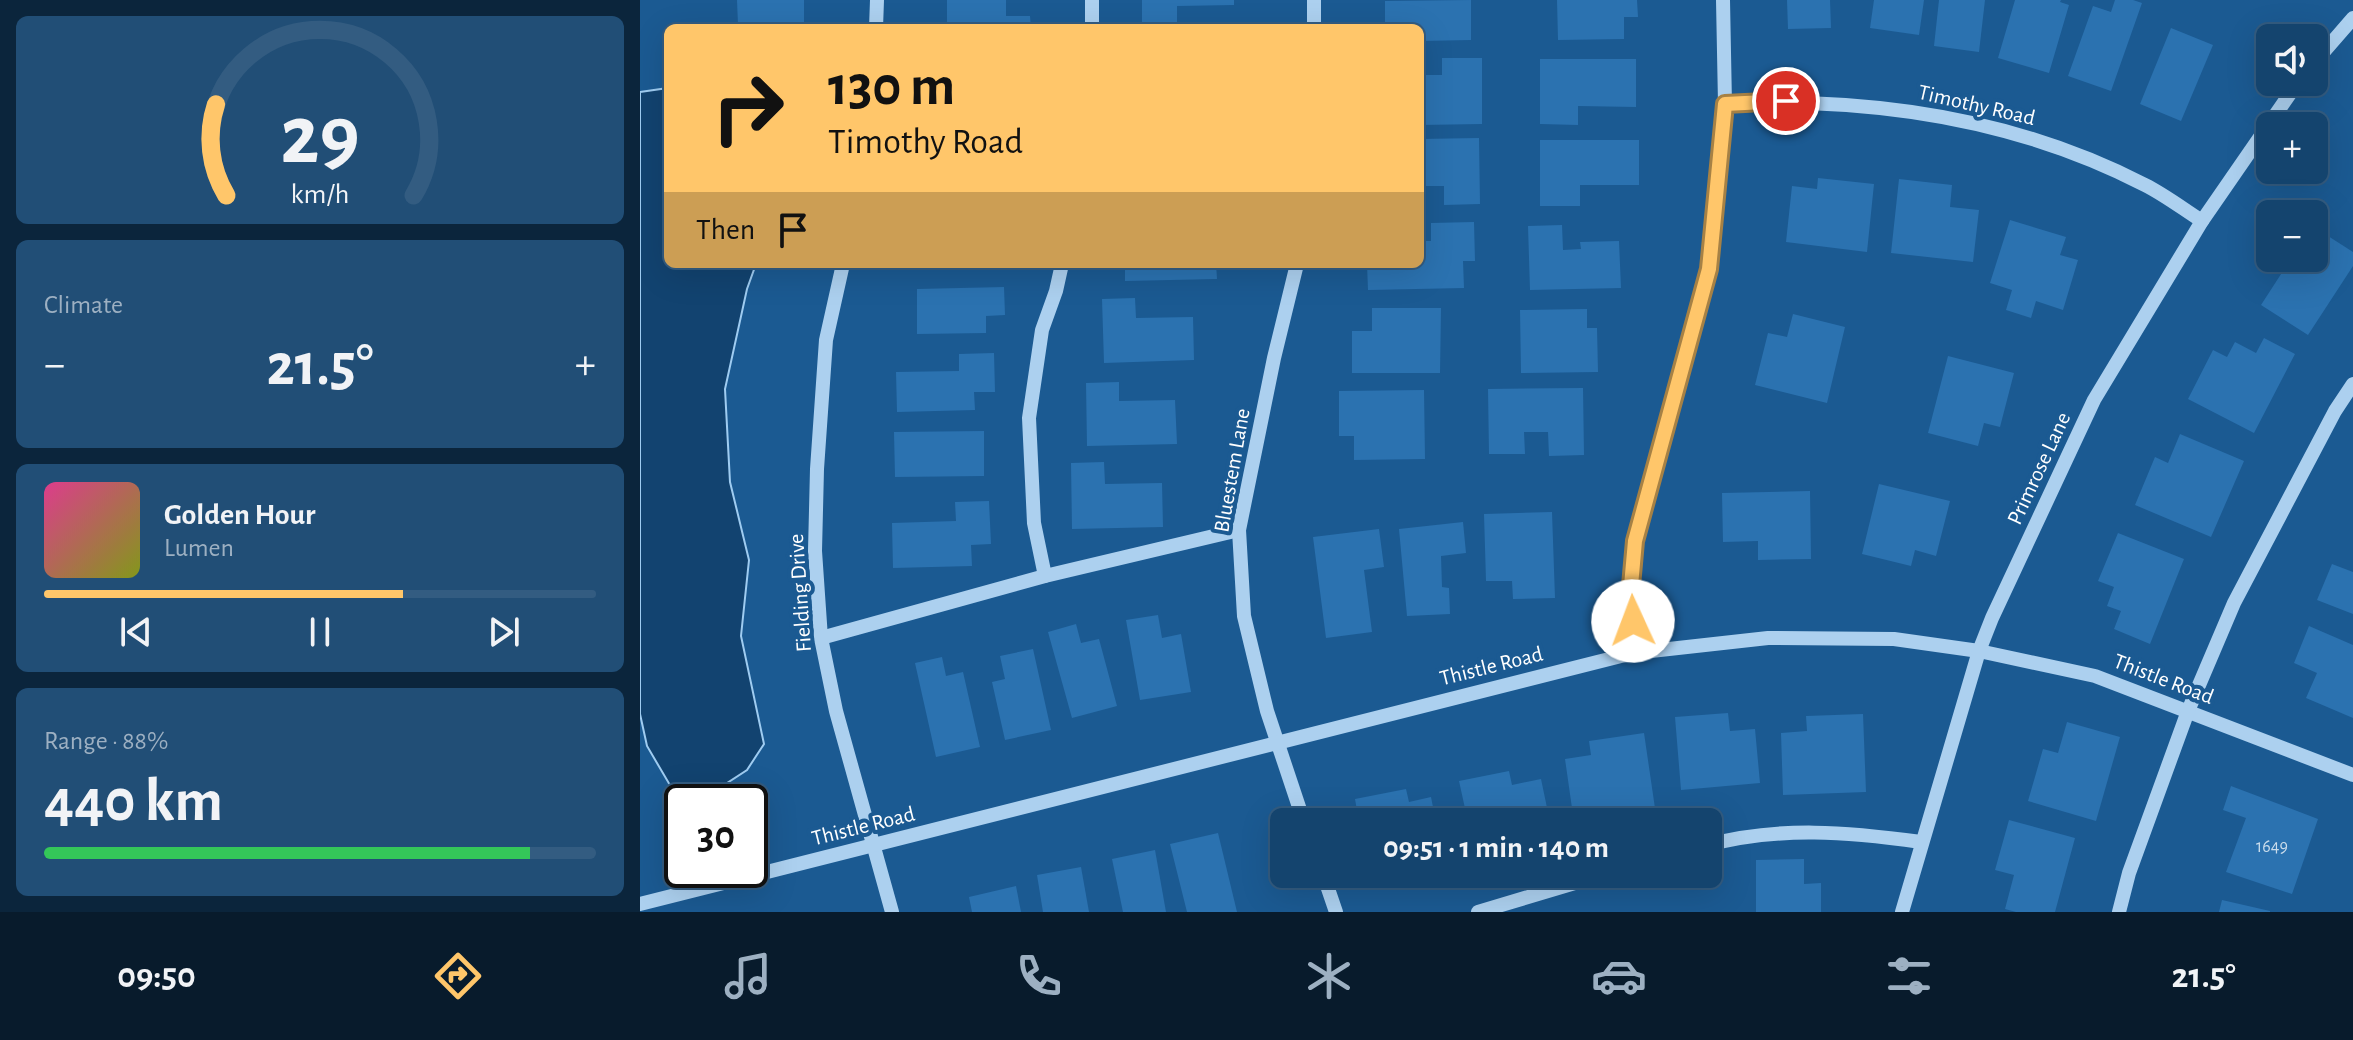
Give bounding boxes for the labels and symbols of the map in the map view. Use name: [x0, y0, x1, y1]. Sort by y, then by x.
pin: [1752, 67, 1820, 135]
street label: Timothy Road: [1916, 81, 2037, 129]
street label: Bluestem Lane: [1210, 407, 1254, 534]
street label: Primrose Lane: [2003, 409, 2075, 528]
street label: Fielding Drive: [785, 533, 815, 653]
position arrow: [1591, 579, 1675, 663]
street label: Thistle Road: [1437, 643, 1545, 689]
street label: Thistle Road: [2110, 650, 2217, 708]
speed limit sign: 30: [664, 784, 768, 888]
street label: Thistle Road: [809, 803, 917, 849]
house number: 1649: [2256, 838, 2288, 856]

